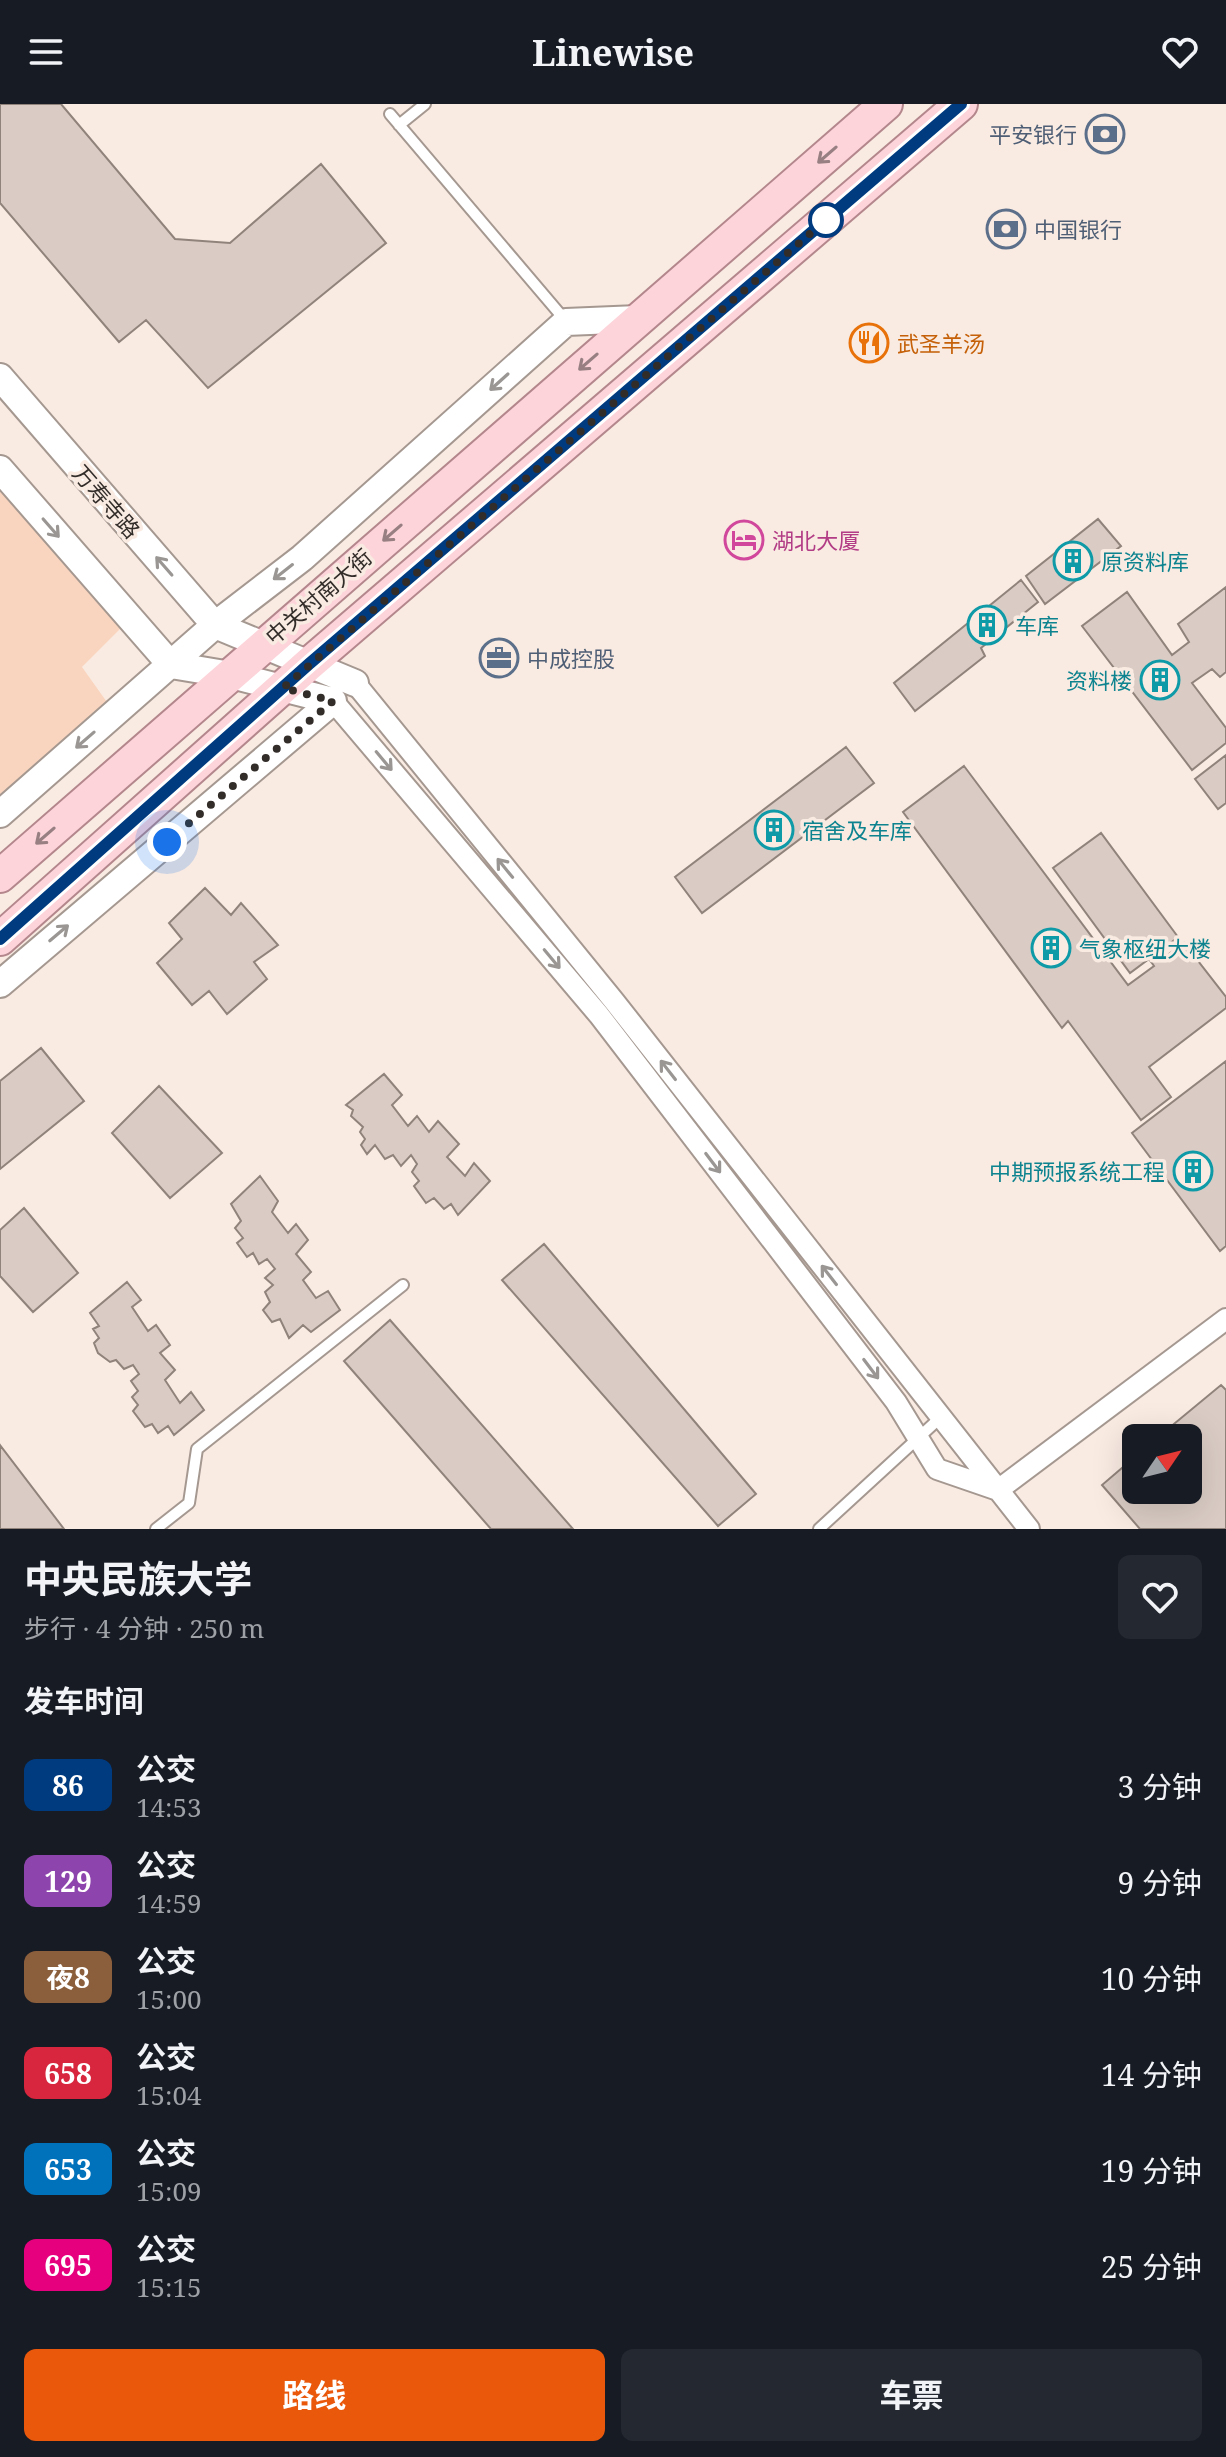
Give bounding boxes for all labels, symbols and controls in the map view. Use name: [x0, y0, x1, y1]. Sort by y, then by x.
text: Linewise: [532, 28, 694, 77]
icon: menu: [24, 30, 68, 74]
icon: heart: [1158, 30, 1202, 74]
bank icon: 平安银行: [1084, 113, 1126, 155]
place label: 平安银行: [989, 119, 1077, 149]
one-way arrow: [817, 146, 837, 164]
unlabelled marker: [809, 203, 843, 237]
bank icon: 中国银行: [985, 208, 1027, 250]
place label: 中国银行: [1034, 214, 1122, 244]
restaurant icon: 武圣羊汤: [848, 322, 890, 364]
place label: 武圣羊汤: [897, 328, 985, 358]
one-way arrow: [579, 353, 599, 371]
one-way arrow: [489, 372, 509, 391]
street label: 万寿寺路: [67, 458, 147, 544]
one-way arrow: [42, 517, 60, 537]
hotel icon: 湖北大厦: [723, 519, 765, 561]
one-way arrow: [382, 523, 402, 541]
place label: 湖北大厦: [772, 525, 860, 555]
building icon: 原资料库: [1052, 540, 1094, 582]
street label: 中关村南大街: [258, 541, 378, 651]
place label: 原资料库: [1101, 546, 1189, 576]
one-way arrow: [155, 557, 173, 577]
one-way arrow: [273, 564, 294, 581]
building icon: 车库: [966, 604, 1008, 646]
place label: 车库: [1015, 610, 1059, 640]
office icon: 中成控股: [478, 637, 520, 679]
place label: 中成控股: [527, 643, 615, 673]
building icon: 资料楼: [1139, 659, 1181, 701]
place label: 资料楼: [1066, 665, 1132, 695]
one-way arrow: [75, 731, 95, 749]
one-way arrow: [375, 750, 393, 770]
building icon: 宿舍及车库: [753, 809, 795, 851]
place label: 宿舍及车库: [802, 815, 912, 845]
your location: [147, 822, 187, 862]
one-way arrow: [36, 827, 56, 845]
one-way arrow: [496, 858, 514, 879]
one-way arrow: [49, 924, 69, 942]
building icon: 气象枢纽大楼: [1030, 927, 1072, 969]
place label: 气象枢纽大楼: [1079, 933, 1211, 963]
one-way arrow: [543, 948, 561, 969]
one-way arrow: [660, 1060, 677, 1081]
building icon: 中期预报系统工程: [1172, 1150, 1214, 1192]
one-way arrow: [704, 1152, 721, 1173]
place label: 中期预报系统工程: [989, 1156, 1165, 1186]
one-way arrow: [820, 1265, 838, 1286]
one-way arrow: [862, 1358, 879, 1380]
north arrow: [1122, 1424, 1202, 1504]
map controls: [1122, 1424, 1202, 1504]
text: 中央民族大学: [24, 1552, 252, 1604]
button: heart: [1118, 1555, 1202, 1639]
text: 步行 · 4 分钟 · 250 m: [24, 1610, 264, 1646]
text: 发车时间: [24, 1680, 144, 1721]
text: 公交: [136, 1748, 196, 1789]
text: 86: [52, 1766, 84, 1804]
text: 3 分钟: [1117, 1766, 1202, 1807]
text: 14:53: [136, 1789, 202, 1825]
text: 公交: [136, 1844, 196, 1885]
text: 129: [44, 1862, 92, 1900]
text: 9 分钟: [1117, 1862, 1202, 1903]
text: 14:59: [136, 1885, 202, 1921]
text: 公交: [136, 1940, 196, 1981]
text: 夜8: [46, 1958, 90, 1996]
text: 10 分钟: [1101, 1958, 1202, 1999]
text: 15:00: [136, 1981, 202, 2017]
text: 公交: [136, 2036, 196, 2077]
text: 658: [44, 2054, 92, 2092]
text: 14 分钟: [1101, 2054, 1202, 2095]
text: 15:04: [136, 2077, 202, 2113]
text: 公交: [136, 2132, 196, 2173]
text: 653: [44, 2150, 92, 2188]
text: 19 分钟: [1101, 2150, 1202, 2191]
text: 15:09: [136, 2173, 202, 2209]
text: 公交: [136, 2228, 196, 2269]
text: 695: [44, 2246, 92, 2284]
text: 25 分钟: [1101, 2246, 1202, 2287]
text: 15:15: [136, 2269, 202, 2305]
button: 路线: [24, 2349, 605, 2441]
button: 车票: [621, 2349, 1202, 2441]

